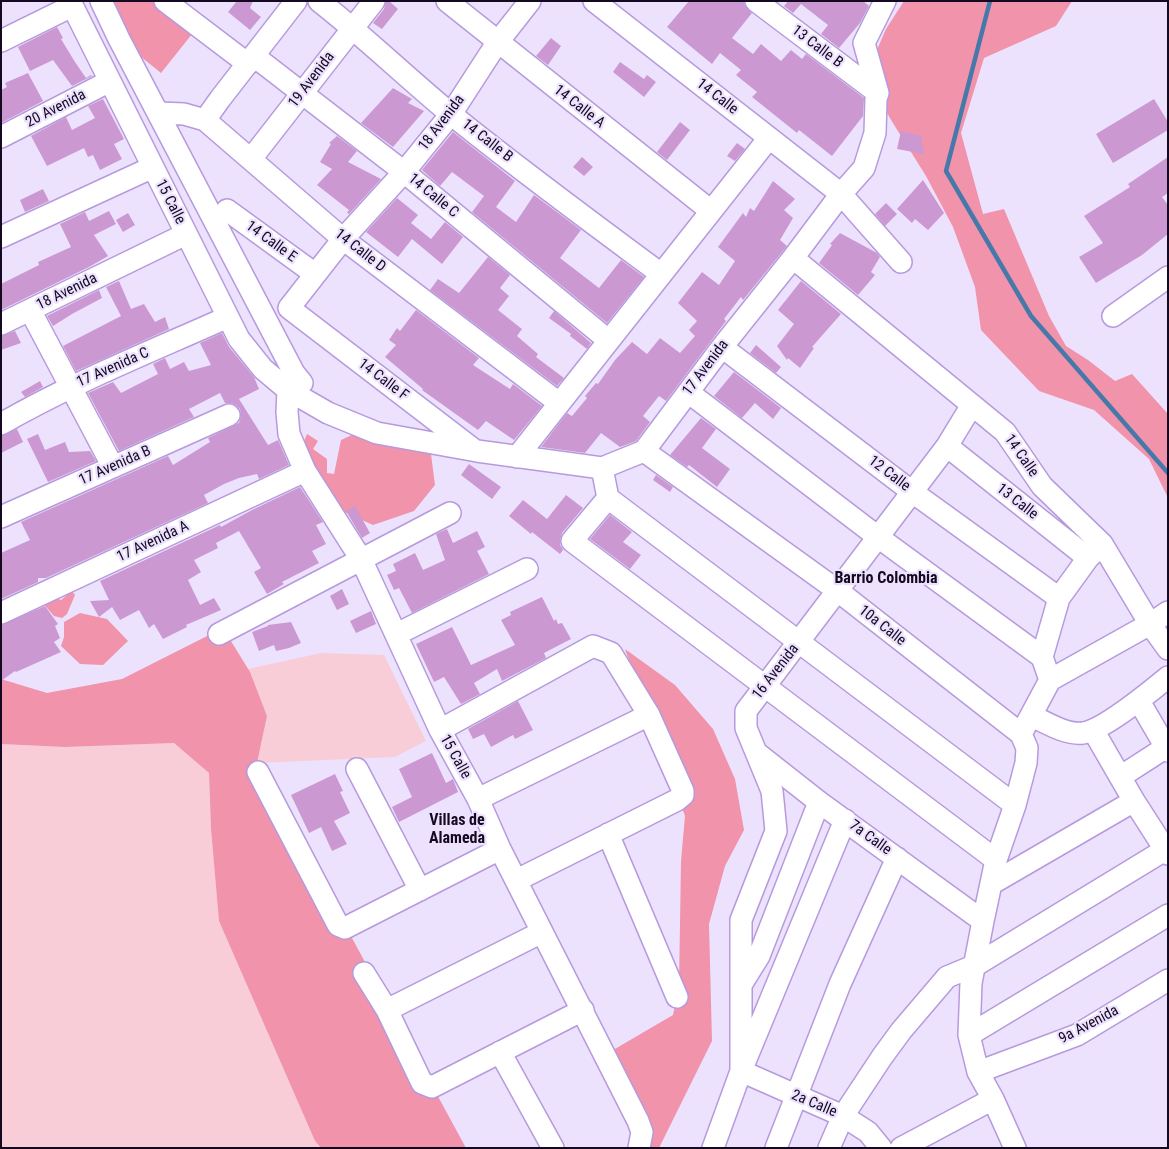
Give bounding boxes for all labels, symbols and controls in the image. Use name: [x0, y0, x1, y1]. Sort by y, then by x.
street label: 13 Calle B: [788, 22, 846, 72]
street label: 19 Avenida: [285, 49, 339, 111]
street label: 14 Calle: [693, 75, 741, 119]
street label: 14 Calle A: [550, 81, 608, 133]
street label: 20 Avenida: [23, 86, 89, 132]
street label: 18 Avenida: [415, 92, 469, 154]
street label: 14 Calle B: [458, 116, 516, 166]
street label: 14 Calle C: [404, 170, 462, 222]
street label: 15 Calle: [151, 177, 189, 227]
street label: 14 Calle E: [242, 217, 300, 267]
street label: 14 Calle D: [331, 225, 389, 277]
street label: 18 Avenida: [34, 270, 100, 314]
street label: 17 Avenida: [679, 337, 733, 399]
street label: 17 Avenida C: [74, 344, 152, 392]
street label: 14 Calle F: [354, 355, 412, 405]
street label: 14 Calle: [1000, 431, 1042, 481]
street label: 17 Avenida B: [76, 442, 154, 490]
street label: 12 Calle: [864, 452, 914, 496]
street label: 13 Calle: [993, 480, 1041, 524]
street label: 17 Avenida A: [114, 518, 192, 566]
district label: Barrio Colombia: [834, 569, 938, 589]
street label: 10a Calle: [855, 602, 909, 650]
street label: 16 Avenida: [749, 641, 803, 703]
street label: 15 Calle: [436, 732, 474, 782]
district label: Villas de Alameda: [429, 811, 485, 849]
street label: 7a Calle: [845, 817, 895, 859]
street label: 9a Avenida: [1056, 1002, 1122, 1048]
street label: 2a Calle: [789, 1086, 839, 1122]

